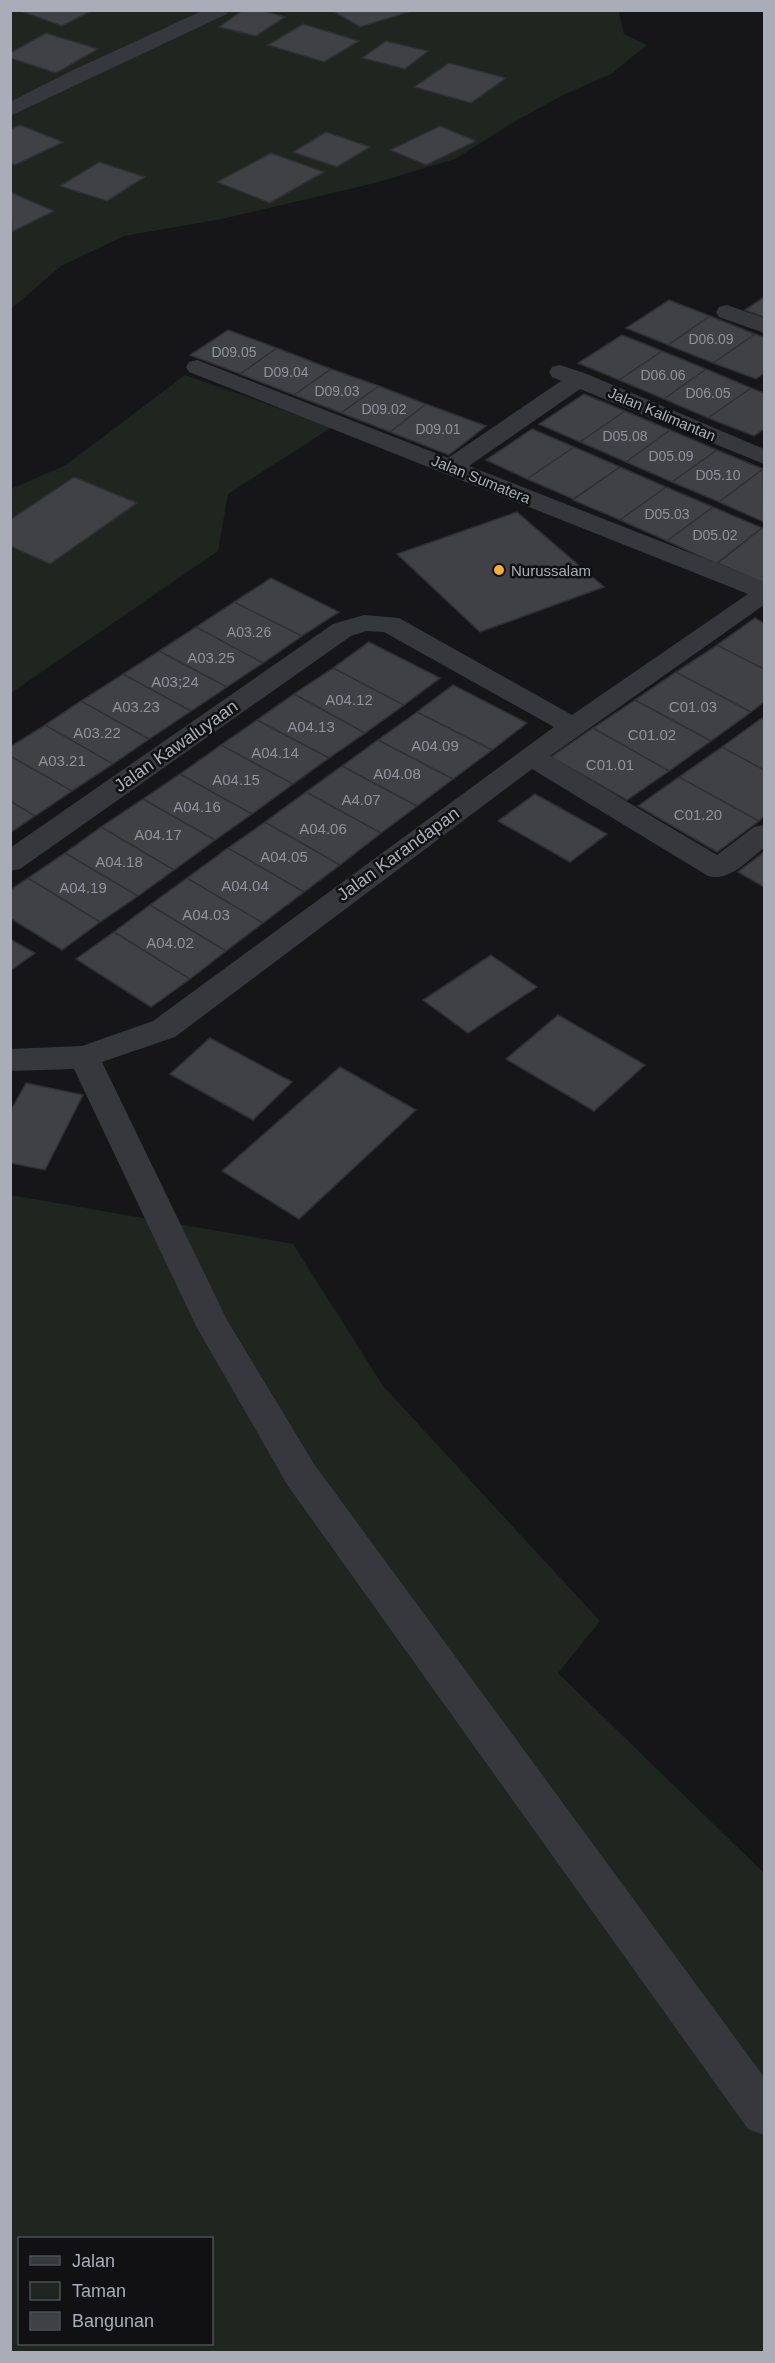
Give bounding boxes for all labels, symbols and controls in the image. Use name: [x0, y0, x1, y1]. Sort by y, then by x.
house number: D06.09: [688, 331, 734, 347]
house number: D09.05: [211, 344, 257, 360]
house number: D09.04: [263, 364, 309, 380]
house number: D06.06: [640, 367, 686, 383]
house number: D09.03: [314, 383, 360, 399]
street label: Jalan Kalimantan: [606, 384, 718, 444]
house number: D06.05: [685, 385, 731, 401]
house number: D09.02: [361, 401, 407, 417]
house number: D09.01: [415, 421, 461, 437]
house number: D05.08: [602, 428, 648, 444]
house number: D05.09: [648, 448, 694, 464]
street label: Jalan Sumatera: [429, 451, 533, 507]
house number: D05.10: [695, 467, 741, 483]
house number: D05.03: [644, 506, 690, 522]
house number: D05.02: [692, 527, 738, 543]
place label: Nurussalam: [511, 562, 591, 579]
marker: Nurussalam: [492, 563, 506, 577]
house number: A03.26: [227, 624, 271, 640]
house number: A03.25: [187, 649, 235, 666]
house number: A03;24: [151, 673, 199, 690]
house number: A04.12: [325, 691, 373, 708]
street label: Jalan Kawaluyaan: [110, 696, 242, 796]
house number: A03.23: [112, 698, 160, 715]
house number: C01.03: [669, 698, 717, 715]
house number: A04.13: [287, 718, 335, 735]
house number: A03.22: [73, 724, 121, 741]
house number: C01.02: [628, 726, 676, 743]
house number: A04.09: [411, 737, 459, 754]
house number: A04.14: [251, 744, 299, 761]
house number: A03.21: [38, 752, 86, 769]
house number: C01.01: [586, 756, 634, 773]
house number: A04.08: [373, 765, 421, 782]
house number: A04.15: [212, 771, 260, 788]
house number: A4.07: [341, 791, 381, 808]
house number: A04.16: [173, 798, 221, 815]
street label: Jalan Karandapan: [333, 803, 463, 905]
house number: C01.20: [674, 806, 722, 823]
house number: A04.06: [299, 820, 347, 837]
house number: A04.17: [134, 826, 182, 843]
house number: A04.05: [260, 848, 308, 865]
house number: A04.18: [95, 853, 143, 870]
house number: A04.04: [221, 877, 269, 894]
house number: A04.19: [59, 879, 107, 896]
house number: A04.03: [182, 906, 230, 923]
house number: A04.02: [146, 934, 194, 951]
legend: [18, 2237, 213, 2345]
text: Jalan: [72, 2251, 115, 2271]
text: Taman: [72, 2281, 126, 2301]
text: Bangunan: [72, 2311, 154, 2331]

